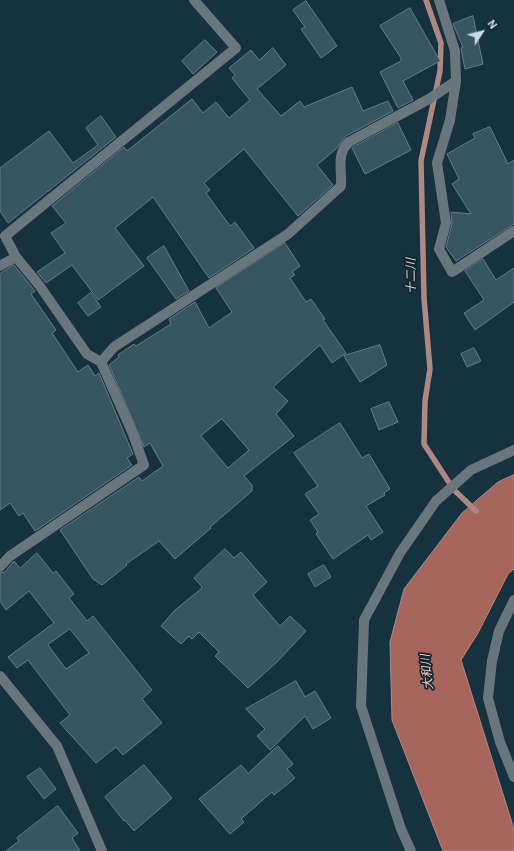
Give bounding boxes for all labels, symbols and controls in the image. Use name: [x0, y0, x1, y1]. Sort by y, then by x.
north arrow: [462, 12, 502, 52]
text: N: [485, 18, 500, 32]
water label: 十二川: [404, 258, 420, 294]
water label: 大和川: [419, 653, 437, 691]

